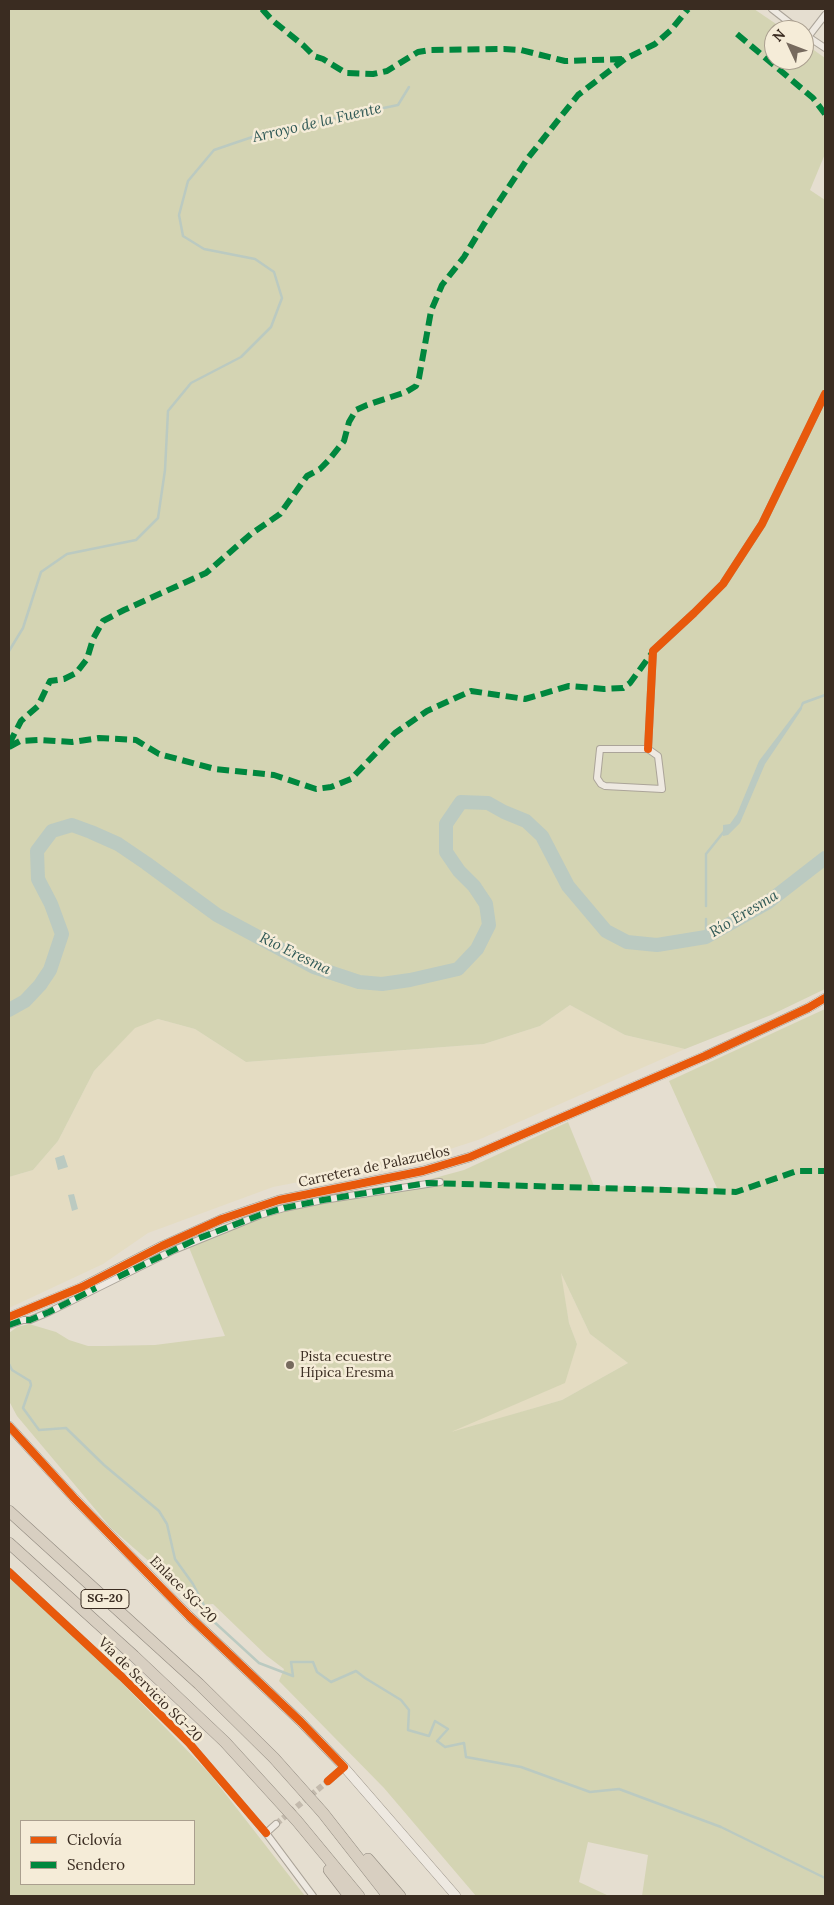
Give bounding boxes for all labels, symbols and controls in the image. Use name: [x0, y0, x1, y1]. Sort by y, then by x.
north arrow: [764, 20, 814, 70]
text: N: [768, 25, 789, 46]
water label: Arroyo de la Fuente: [251, 99, 383, 147]
water label: Río Eresma: [706, 887, 782, 941]
water label: Río Eresma: [257, 929, 333, 979]
street label: Carretera de Palazuelos: [297, 1143, 451, 1191]
place label: Pista ecuestre Hípica Eresma: [300, 1349, 394, 1381]
marker: Pista ecuestre Hípica Eresma: [284, 1359, 296, 1371]
street label: Enlace SG-20: [146, 1553, 220, 1627]
road number: SG-20: [81, 1590, 129, 1608]
street label: Vía de Servicio SG-20: [94, 1634, 206, 1746]
legend: [20, 1820, 195, 1885]
text: Ciclovía: [67, 1830, 122, 1849]
text: Sendero: [67, 1855, 125, 1874]

